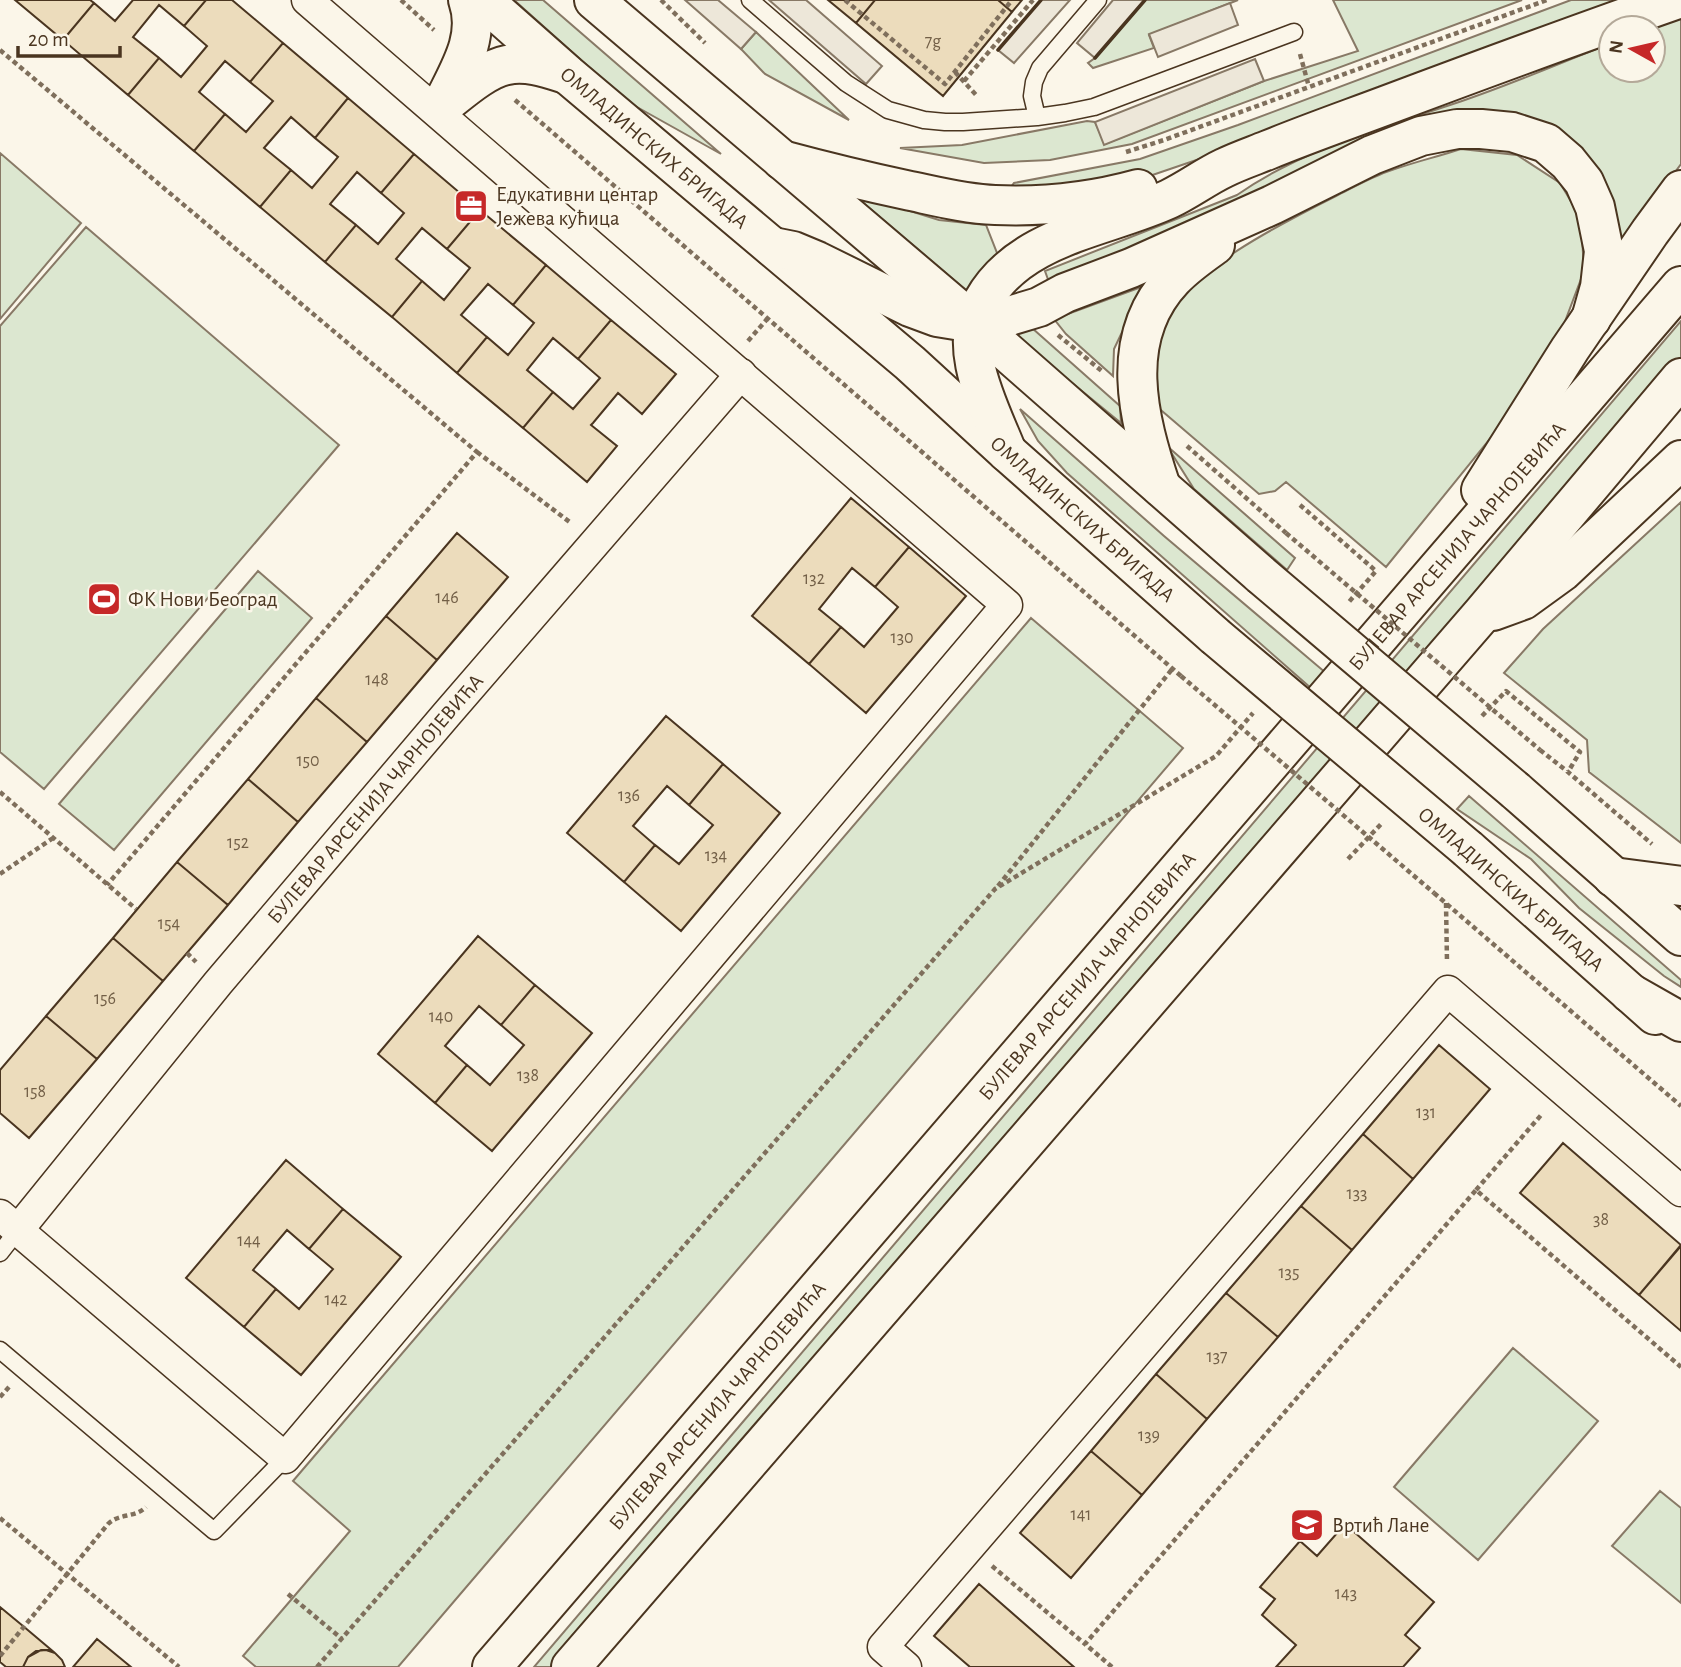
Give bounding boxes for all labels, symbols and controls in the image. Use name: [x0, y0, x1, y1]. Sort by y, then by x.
scale bar: [18, 14, 119, 58]
north arrow: [1597, 14, 1667, 84]
text: 20 m: [28, 29, 69, 50]
house number: 7g: [925, 33, 941, 51]
text: N: [1606, 39, 1627, 55]
street label: ОМЛАДИНСКИХ БРИГАДА: [556, 63, 752, 233]
place label: Едукативни центар Јежева кућица: [496, 184, 658, 229]
office icon: Едукативни центар Јежева кућица: [452, 187, 490, 225]
street label: БУЛЕВАР АРСЕНИЈА ЧАРНОЈЕВИЋА: [1345, 418, 1570, 675]
street label: ОМЛАДИНСКИХ БРИГАДА: [986, 432, 1179, 606]
house number: 132: [803, 570, 825, 588]
sports icon: ФК Нови Београд: [85, 580, 123, 618]
place label: ФК Нови Београд: [128, 589, 278, 610]
house number: 146: [435, 589, 459, 607]
house number: 130: [890, 629, 914, 647]
street label: БУЛЕВАР АРСЕНИЈА ЧАРНОЈЕВИЋА: [264, 670, 487, 928]
house number: 148: [365, 671, 389, 689]
house number: 150: [296, 752, 320, 770]
house number: 136: [618, 787, 640, 805]
street label: ОМЛАДИНСКИХ БРИГАДА: [1414, 803, 1608, 976]
house number: 152: [227, 834, 249, 852]
house number: 134: [705, 847, 727, 865]
street label: БУЛЕВАР АРСЕНИЈА ЧАРНОЈЕВИЋА: [975, 848, 1200, 1104]
house number: 154: [158, 915, 181, 933]
house number: 156: [94, 990, 116, 1008]
house number: 140: [429, 1008, 453, 1026]
house number: 138: [517, 1067, 539, 1085]
house number: 158: [24, 1083, 46, 1101]
house number: 131: [1416, 1104, 1436, 1122]
house number: 133: [1346, 1185, 1368, 1203]
house number: 38: [1593, 1211, 1609, 1229]
house number: 144: [237, 1232, 261, 1250]
house number: 135: [1278, 1264, 1300, 1282]
street label: БУЛЕВАР АРСЕНИЈА ЧАРНОЈЕВИЋА: [605, 1278, 830, 1534]
house number: 142: [324, 1291, 348, 1309]
house number: 137: [1206, 1348, 1228, 1366]
house number: 139: [1138, 1427, 1160, 1445]
house number: 141: [1070, 1506, 1092, 1524]
school or university icon: Вртић Лане: [1288, 1506, 1326, 1544]
place label: Вртић Лане: [1332, 1515, 1430, 1536]
house number: 143: [1335, 1585, 1357, 1603]

